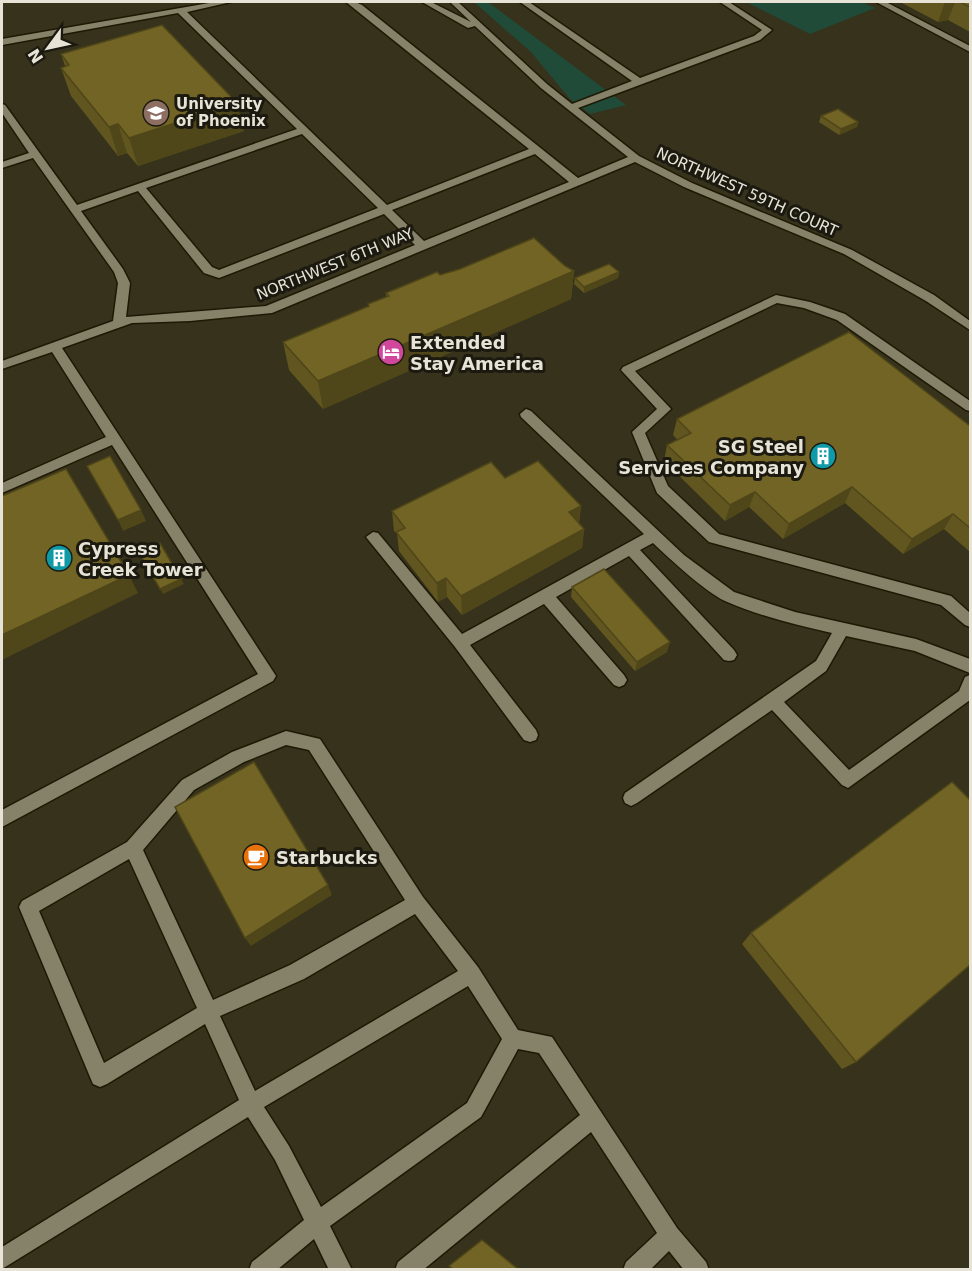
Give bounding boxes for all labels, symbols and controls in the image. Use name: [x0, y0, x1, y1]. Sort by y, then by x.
north arrow: [18, 18, 78, 78]
text: N: [24, 45, 47, 67]
place label: University of Phoenix: [176, 95, 266, 130]
school or university icon: University of Phoenix: [141, 98, 171, 128]
street label: NORTHWEST 59TH COURT: [654, 144, 841, 241]
street label: NORTHWEST 6TH WAY: [254, 224, 417, 304]
place label: Extended Stay America: [410, 332, 544, 374]
hotel icon: Extended Stay America: [376, 337, 406, 367]
place label: SG Steel Services Company: [618, 436, 804, 478]
building icon: SG Steel Services Company: [808, 441, 838, 471]
place label: Cypress Creek Tower: [78, 538, 203, 580]
building icon: Cypress Creek Tower: [44, 543, 74, 573]
cafe icon: Starbucks: [241, 842, 271, 872]
place label: Starbucks: [276, 847, 378, 868]

